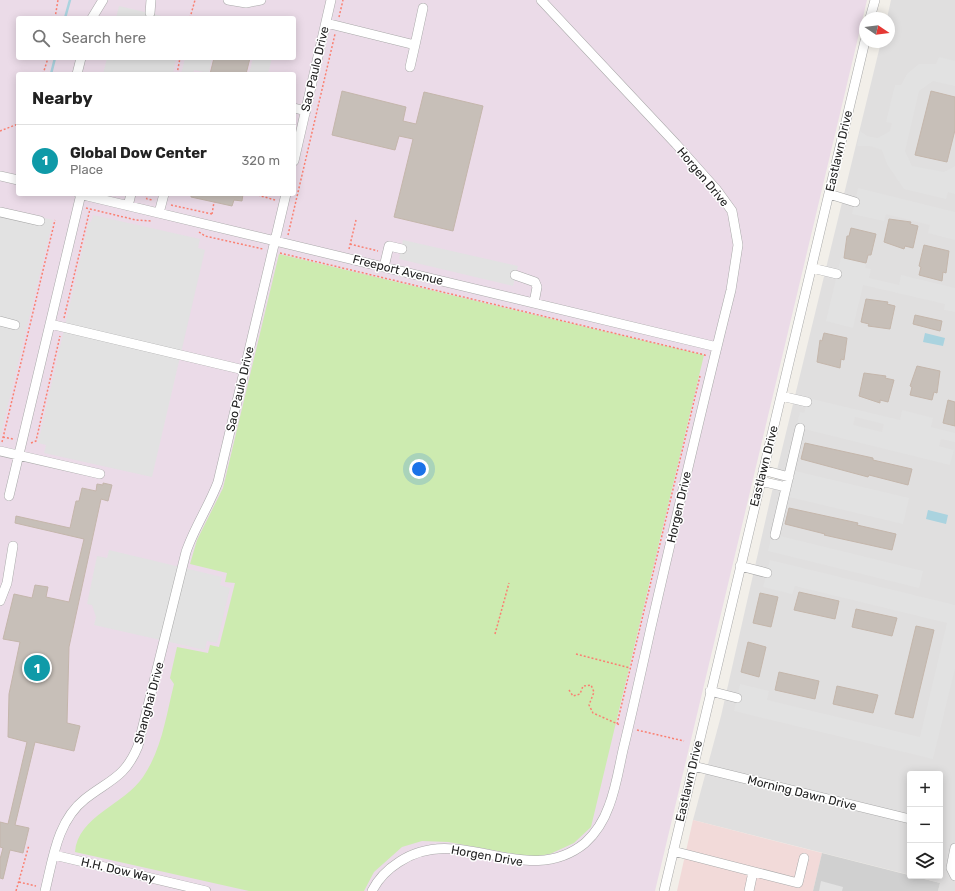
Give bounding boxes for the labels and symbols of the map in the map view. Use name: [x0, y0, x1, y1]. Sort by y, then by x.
north arrow: [859, 12, 895, 48]
street label: Sao Paulo Drive: [298, 25, 332, 113]
street label: Eastlawn Drive: [823, 109, 855, 193]
street label: Horgen Drive: [674, 145, 732, 210]
street label: Freeport Avenue: [351, 252, 445, 288]
street label: Sao Paulo Drive: [223, 345, 257, 433]
street label: Eastlawn Drive: [747, 424, 781, 508]
your location: [409, 459, 429, 479]
street label: Horgen Drive: [664, 470, 694, 544]
pin: 1: [24, 653, 50, 683]
street label: Shanghai Drive: [131, 660, 167, 746]
street label: Eastlawn Drive: [673, 739, 705, 823]
street label: Morning Dawn Drive: [746, 773, 858, 813]
street label: Horgen Drive: [450, 843, 524, 869]
street label: H.H. Dow Way: [80, 855, 157, 885]

